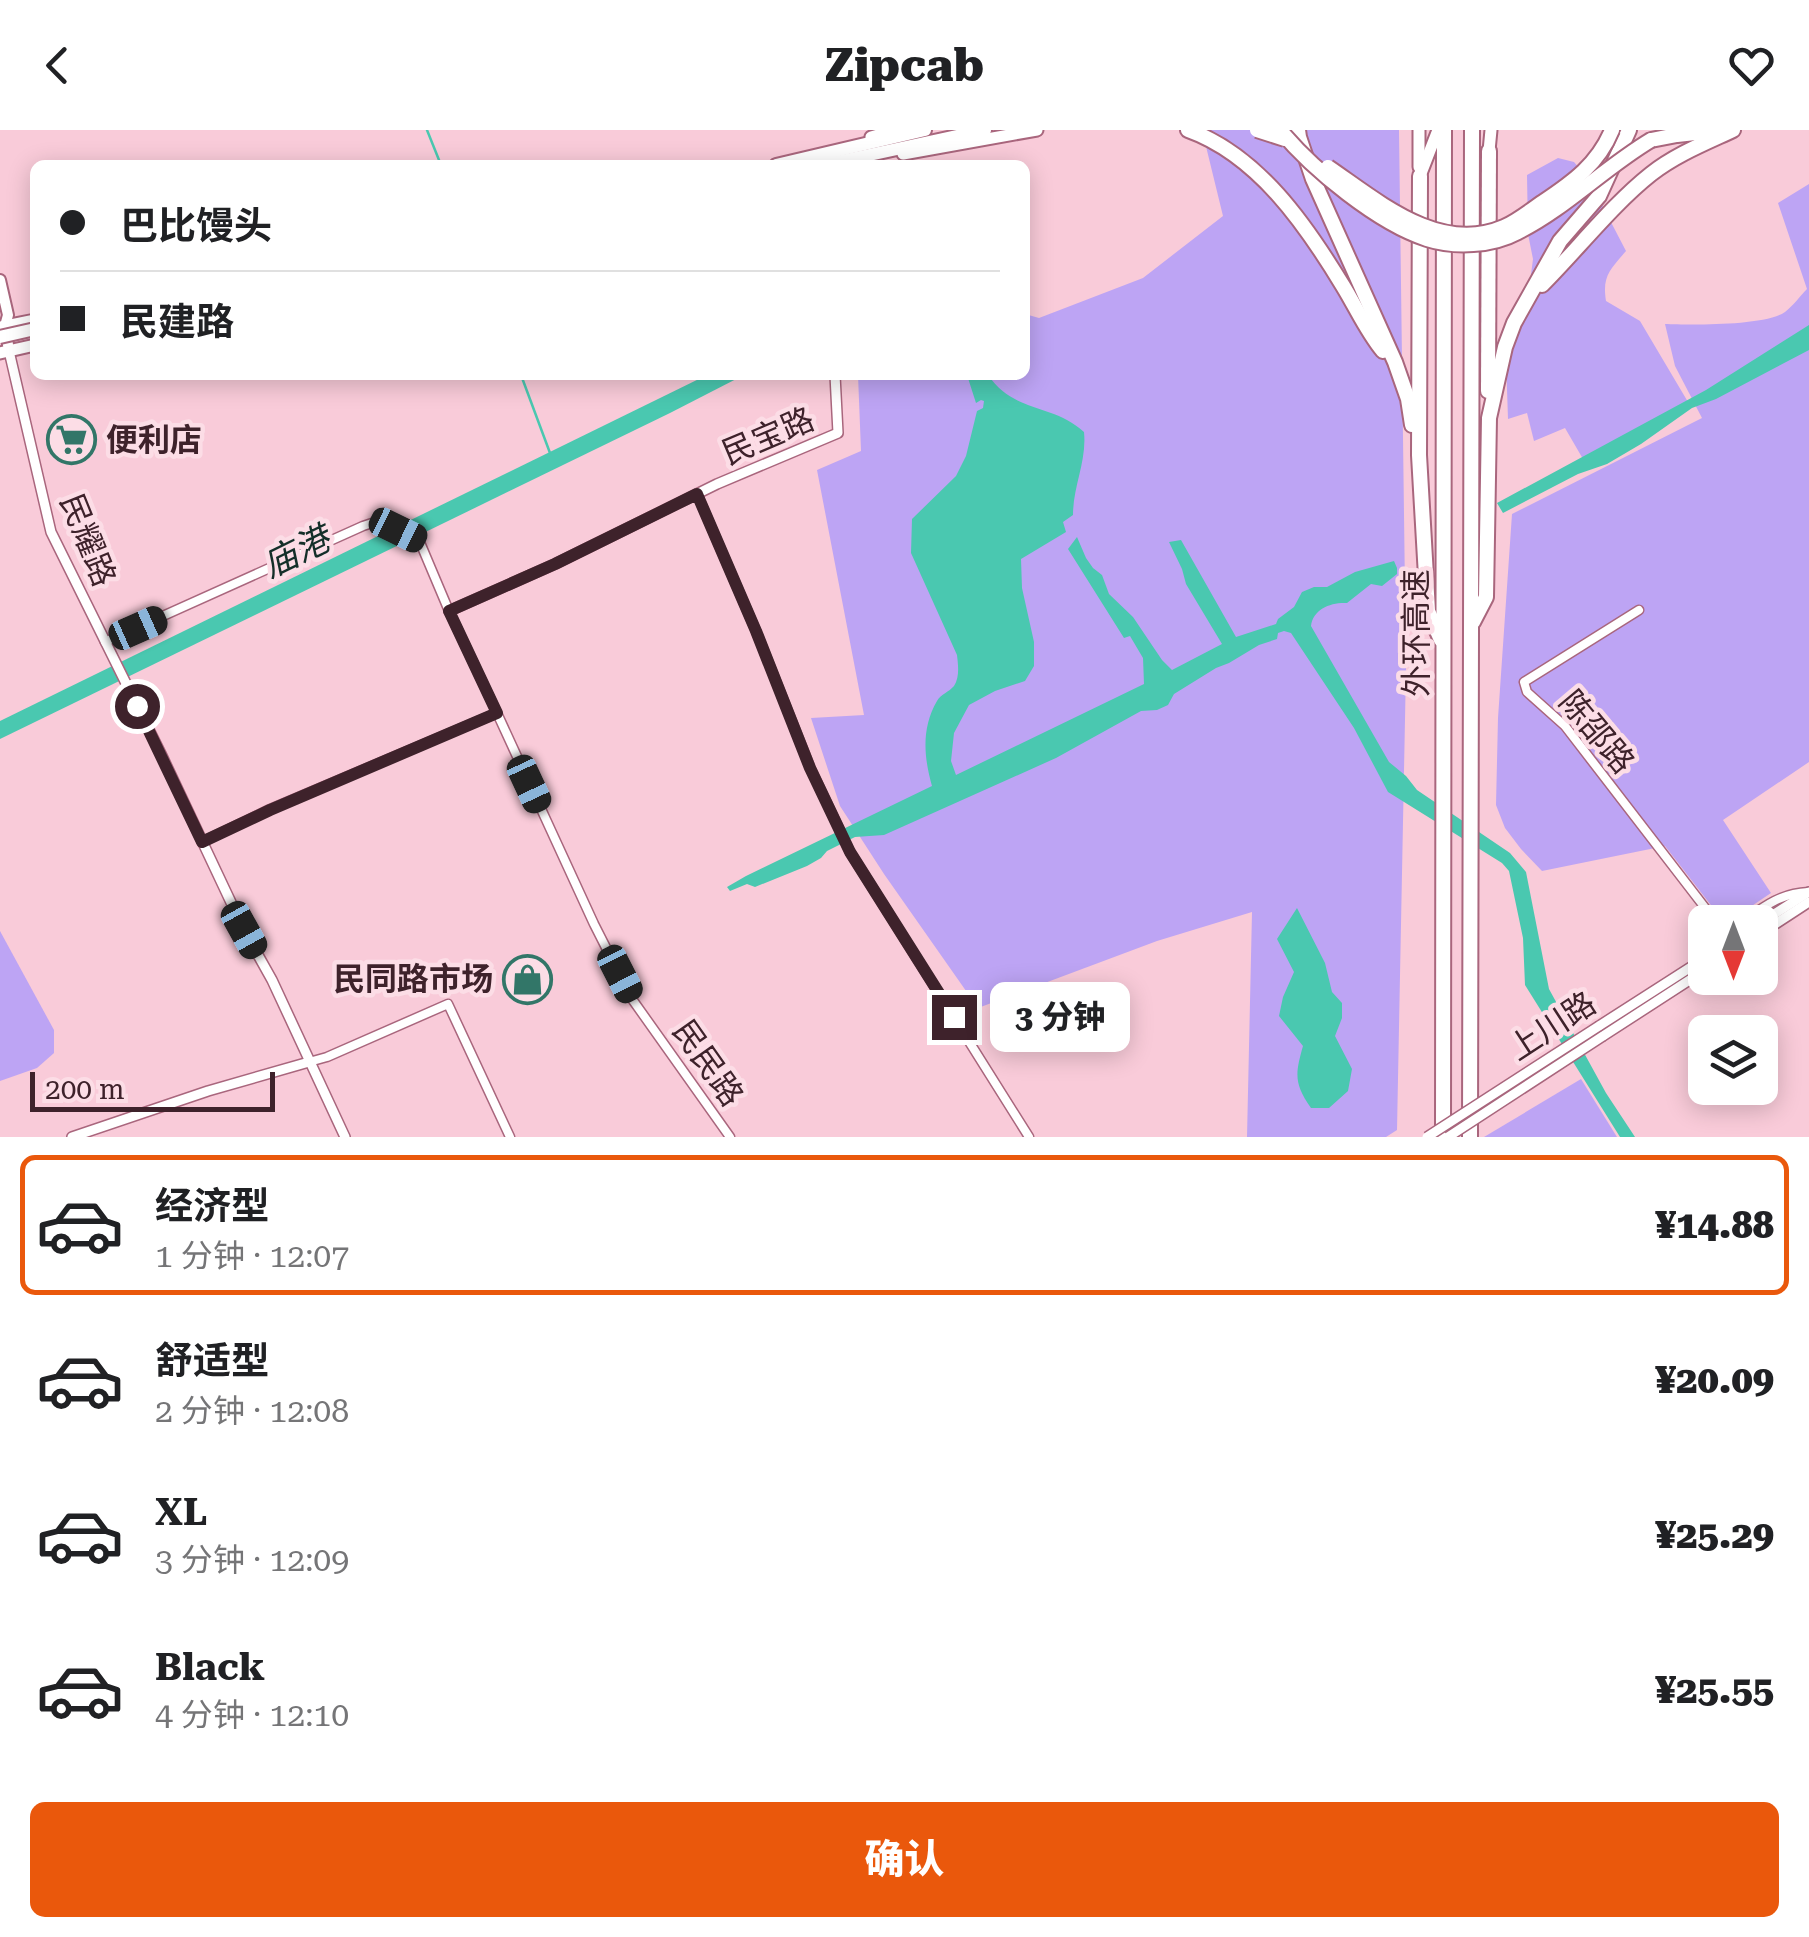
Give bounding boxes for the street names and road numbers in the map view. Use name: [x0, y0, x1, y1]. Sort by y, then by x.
street label: 民宝路: [716, 400, 820, 472]
street label: 民耀路: [52, 488, 124, 592]
street label: 外环高速: [1397, 569, 1435, 697]
street label: 陈邵路: [1552, 683, 1642, 781]
street label: 上川路: [1501, 984, 1603, 1068]
street label: 民民路: [665, 1013, 751, 1113]

